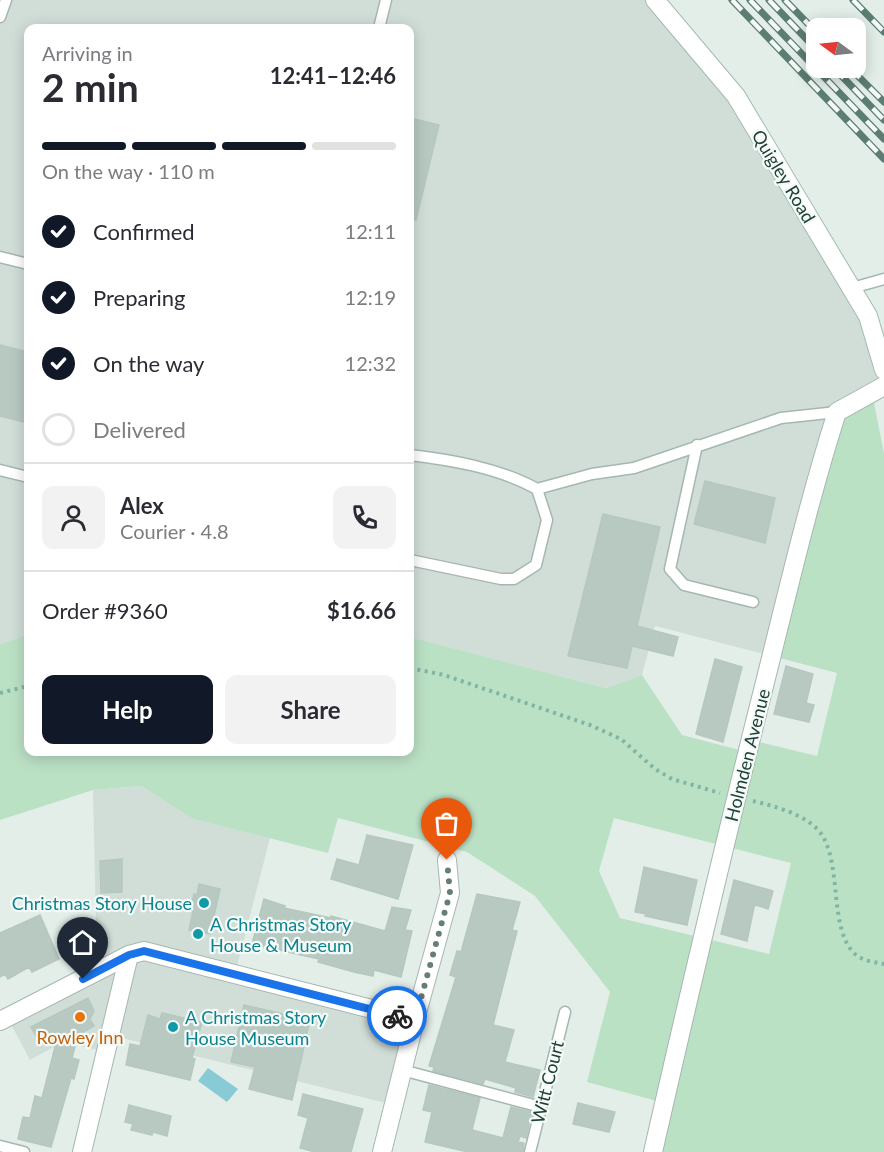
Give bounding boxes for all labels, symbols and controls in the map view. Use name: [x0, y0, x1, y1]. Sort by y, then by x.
north arrow: [806, 18, 866, 78]
map controls: [806, 18, 866, 78]
text: Arriving in: [42, 41, 133, 65]
text: 12:41–12:46: [270, 62, 396, 89]
text: 2 min: [42, 64, 139, 110]
street label: Quigley Road: [748, 125, 820, 227]
text: On the way · 110 m: [42, 159, 215, 183]
icon: check: [42, 215, 75, 248]
text: Confirmed: [93, 218, 195, 245]
text: 12:11: [345, 219, 396, 243]
icon: check: [42, 281, 75, 314]
text: Preparing: [93, 284, 185, 311]
text: 12:19: [345, 285, 396, 309]
icon: check: [42, 347, 75, 380]
text: On the way: [93, 350, 204, 377]
text: 12:32: [345, 351, 396, 375]
text: Delivered: [93, 416, 186, 443]
button: person: [42, 486, 105, 549]
button: phone: [333, 486, 396, 549]
text: Alex: [120, 492, 164, 519]
text: Courier · 4.8: [120, 519, 229, 543]
text: Order #9360: [42, 597, 168, 624]
text: $16.66: [327, 597, 396, 624]
button: Help: [42, 675, 213, 744]
button: Share: [225, 675, 396, 744]
street label: Holmden Avenue: [720, 686, 774, 824]
pin: [421, 798, 472, 860]
icon: bag: [430, 807, 463, 840]
place label: Christmas Story House: [12, 892, 192, 914]
marker: Christmas Story House: [197, 896, 211, 910]
place label: A Christmas Story House & Museum: [210, 913, 352, 956]
pin: [57, 917, 108, 979]
icon: home: [66, 926, 99, 959]
marker: A Christmas Story House & Museum: [191, 927, 205, 941]
courier: [367, 986, 427, 1046]
icon: bike: [381, 1000, 414, 1033]
place label: A Christmas Story House Museum: [185, 1006, 327, 1049]
marker: Rowley Inn: [73, 1010, 87, 1024]
marker: A Christmas Story House Museum: [166, 1020, 180, 1034]
place label: Rowley Inn: [37, 1026, 123, 1048]
street label: Witt Court: [526, 1038, 568, 1126]

